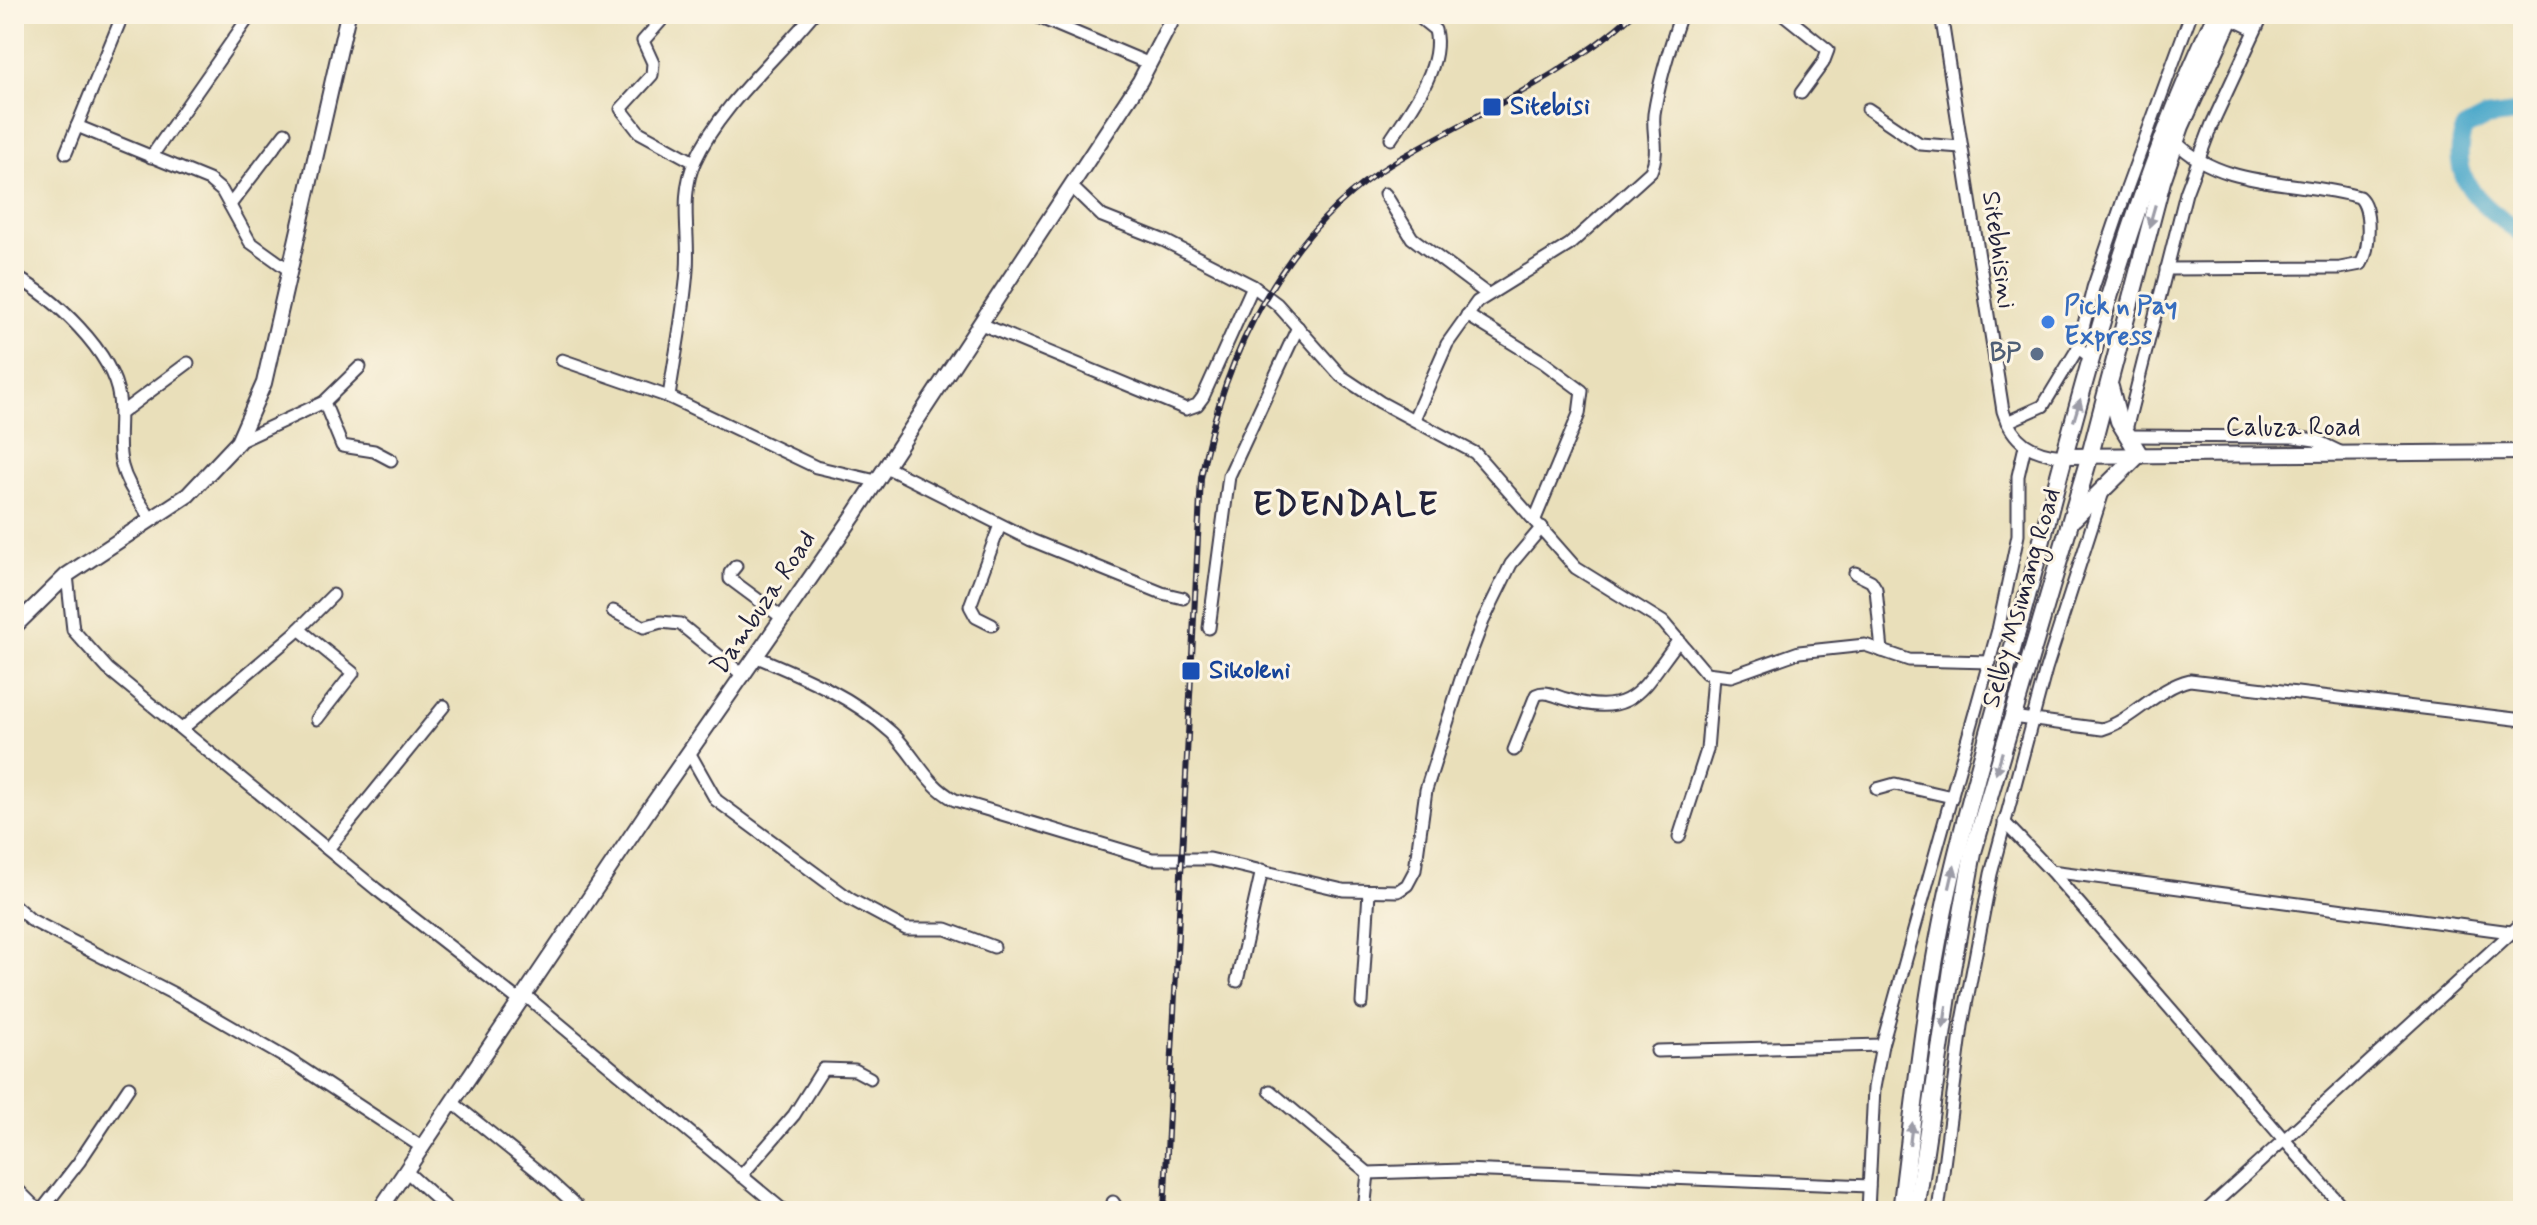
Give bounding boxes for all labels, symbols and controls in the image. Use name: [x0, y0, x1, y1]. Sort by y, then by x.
place label: Sitebisi: [1510, 90, 1590, 124]
marker: Sitebisi: [1481, 96, 1503, 118]
street label: Sitebhisini: [1973, 189, 2023, 311]
one-way arrow: [2145, 204, 2157, 229]
place label: Pick n Pay Express: [2064, 290, 2177, 354]
marker: Pick n Pay Express: [2039, 313, 2057, 331]
place label: BP: [1990, 337, 2022, 371]
marker: BP: [2028, 345, 2046, 363]
one-way arrow: [2071, 397, 2084, 421]
street label: Caluza Road: [2225, 411, 2361, 445]
district label: EDENDALE: [1252, 483, 1440, 528]
street label: Selby Msimang Road: [1974, 484, 2072, 712]
street label: Dambuza Road: [703, 524, 825, 682]
place label: Sikoleni: [1209, 654, 1290, 688]
marker: Sikoleni: [1180, 660, 1202, 682]
one-way arrow: [1992, 752, 2005, 776]
one-way arrow: [1946, 864, 1958, 889]
one-way arrow: [1938, 1005, 1951, 1030]
one-way arrow: [1904, 1121, 1917, 1146]

